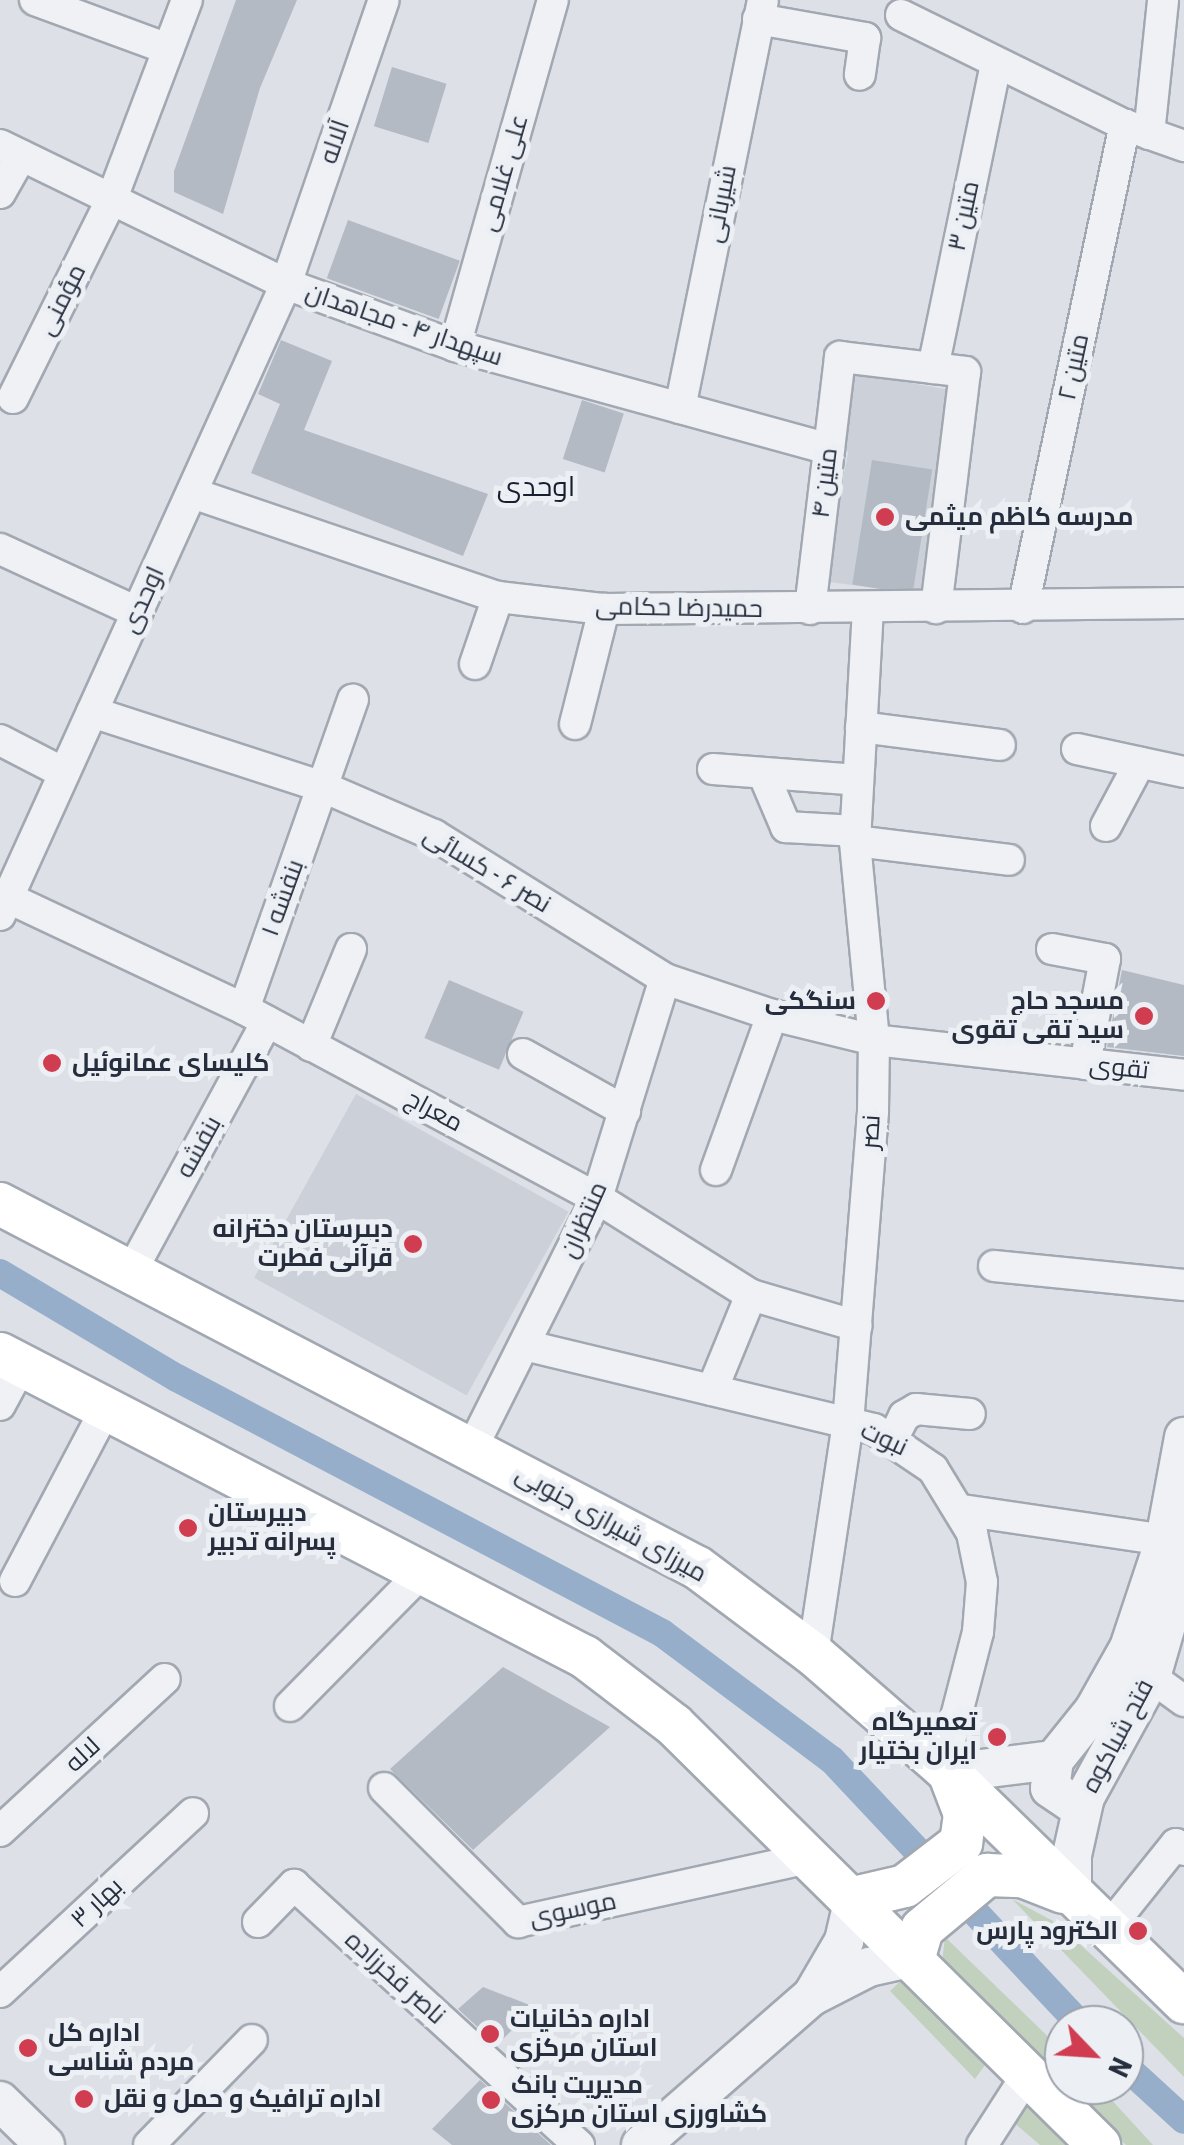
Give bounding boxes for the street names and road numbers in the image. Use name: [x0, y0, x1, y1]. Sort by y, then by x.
street label: علی غلامی: [473, 111, 535, 235]
street label: آلاله: [314, 116, 356, 168]
street label: شیربانی: [699, 163, 743, 245]
street label: متین ۳: [942, 178, 986, 254]
street label: مؤمنی: [31, 259, 93, 341]
street label: سپهدار ۴ - مجاهدان: [302, 277, 506, 373]
street label: متین ۲: [1052, 331, 1096, 403]
street label: متین ۴: [806, 446, 844, 520]
street label: اوحدی: [115, 562, 171, 638]
street label: حمیدرضا حکامی: [595, 592, 763, 624]
street label: نصر ۶ - کسائی: [418, 820, 556, 920]
street label: بنفشه ۱: [255, 856, 311, 940]
street label: تقوی: [1088, 1050, 1150, 1086]
street label: معراج: [400, 1084, 468, 1138]
street label: بنفشه: [170, 1111, 228, 1183]
street label: نصر: [855, 1114, 887, 1150]
street label: منتظران: [554, 1177, 614, 1263]
street label: نبوت: [856, 1415, 912, 1463]
street label: میرزای شیرازی جنوبی: [510, 1459, 712, 1589]
street label: فتح شیاکوه: [1076, 1674, 1160, 1798]
street label: لاله: [59, 1731, 107, 1779]
street label: بهار ۳: [65, 1872, 129, 1934]
street label: موسوی: [527, 1886, 619, 1934]
street label: ناصر فخرزاده: [339, 1925, 451, 2031]

